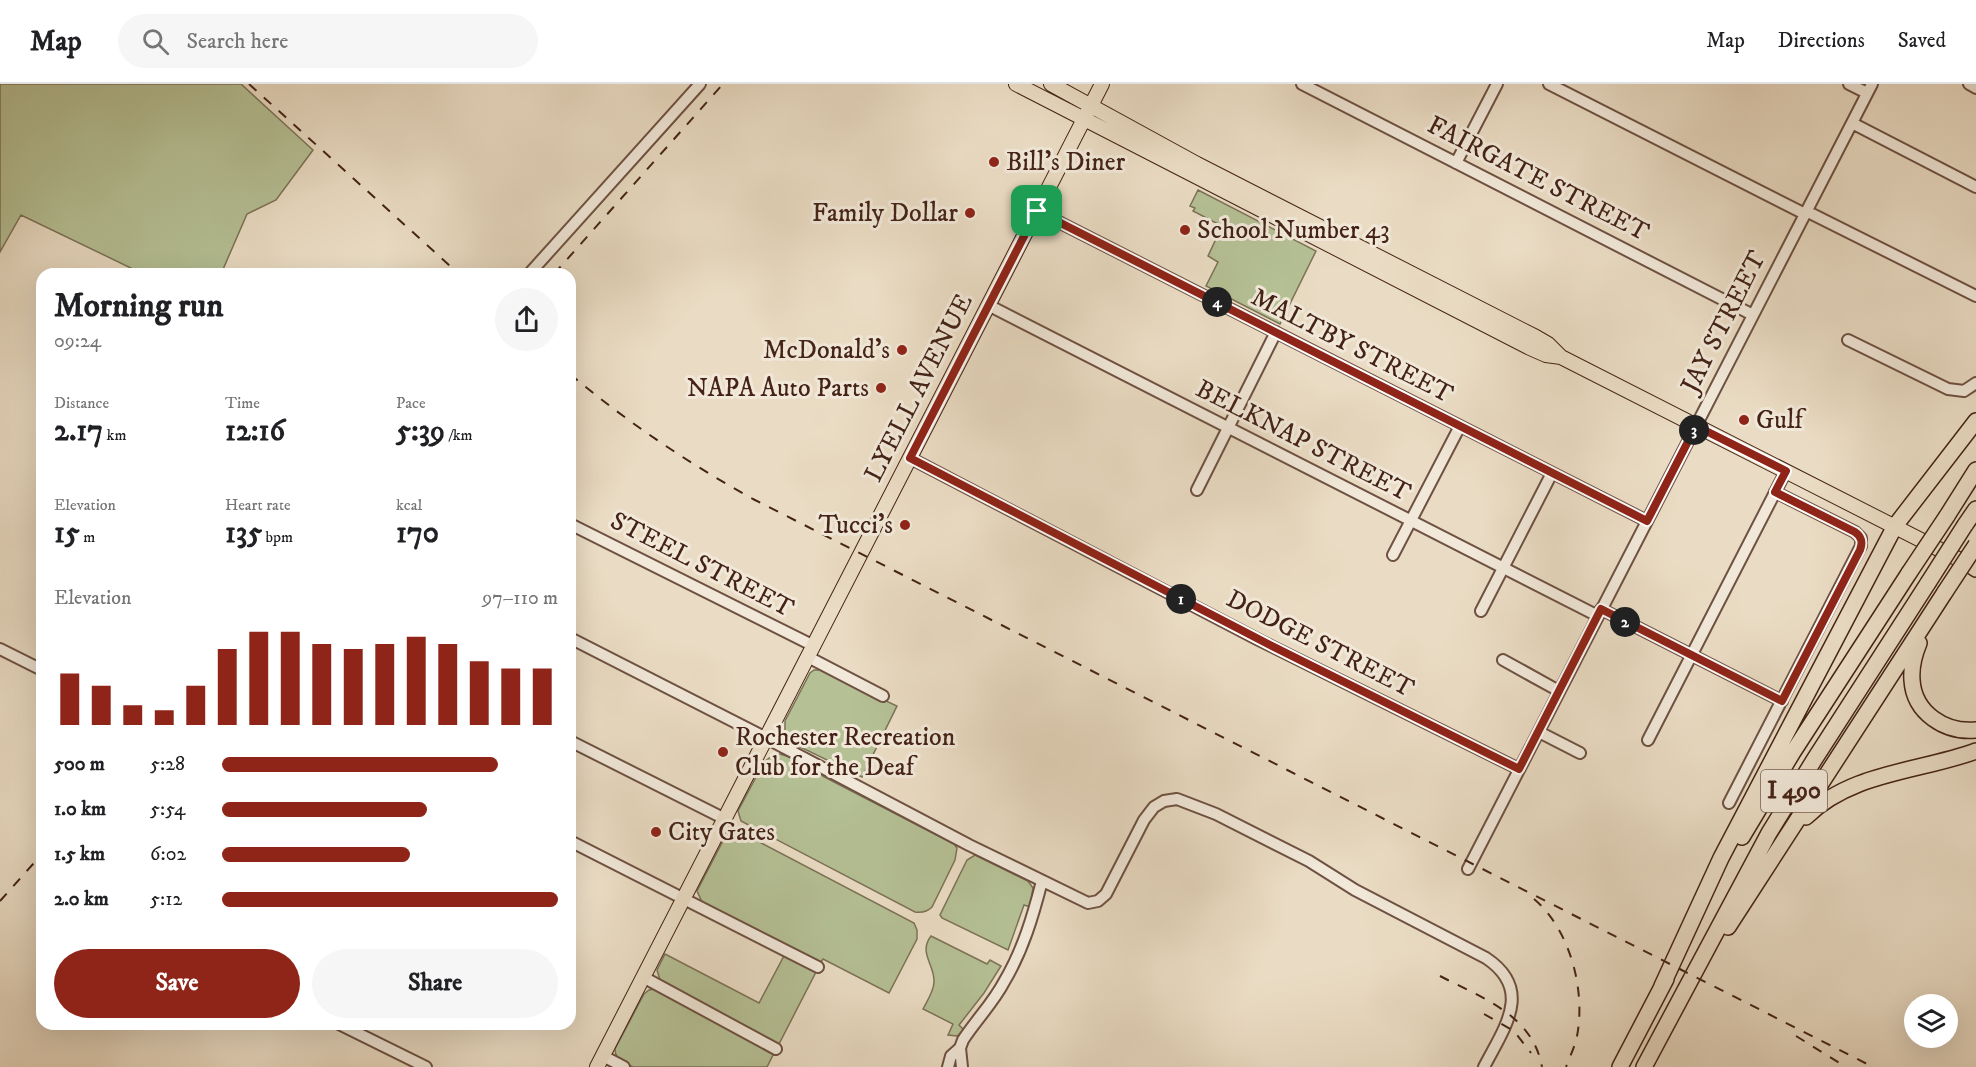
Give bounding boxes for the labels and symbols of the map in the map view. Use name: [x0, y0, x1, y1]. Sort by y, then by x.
street label: FAIRGATE STREET: [1422, 109, 1655, 249]
place label: Bill's Diner: [1006, 146, 1126, 179]
marker: Bill's Diner: [987, 155, 1001, 169]
pin: [1011, 185, 1062, 236]
place label: Family Dollar: [812, 197, 958, 230]
marker: Family Dollar: [963, 206, 977, 220]
place label: School Number 43: [1197, 214, 1390, 247]
marker: School Number 43: [1178, 223, 1192, 237]
street label: JAY STREET: [1673, 245, 1774, 400]
street label: MALTBY STREET: [1246, 281, 1459, 411]
pin: 4: [1202, 287, 1232, 317]
street label: LYELL AVENUE: [857, 288, 981, 488]
place label: McDonald's: [763, 334, 890, 367]
marker: McDonald's: [895, 343, 909, 357]
place label: NAPA Auto Parts: [687, 372, 869, 405]
street label: BELKNAP STREET: [1190, 372, 1416, 510]
marker: NAPA Auto Parts: [874, 381, 888, 395]
place label: Gulf: [1756, 404, 1807, 437]
marker: Gulf: [1737, 413, 1751, 427]
pin: 3: [1679, 415, 1709, 445]
street label: STEEL STREET: [605, 505, 800, 626]
place label: Tucci's: [819, 509, 893, 542]
marker: Tucci's: [898, 518, 912, 532]
street label: DODGE STREET: [1221, 582, 1420, 706]
pin: 1: [1166, 584, 1196, 614]
pin: 2: [1610, 607, 1640, 637]
place label: Rochester Recreation Club for the Deaf: [735, 721, 956, 784]
marker: Rochester Recreation Club for the Deaf: [716, 745, 730, 759]
road number: I 490: [1761, 770, 1827, 812]
place label: City Gates: [668, 816, 775, 849]
marker: City Gates: [649, 825, 663, 839]

